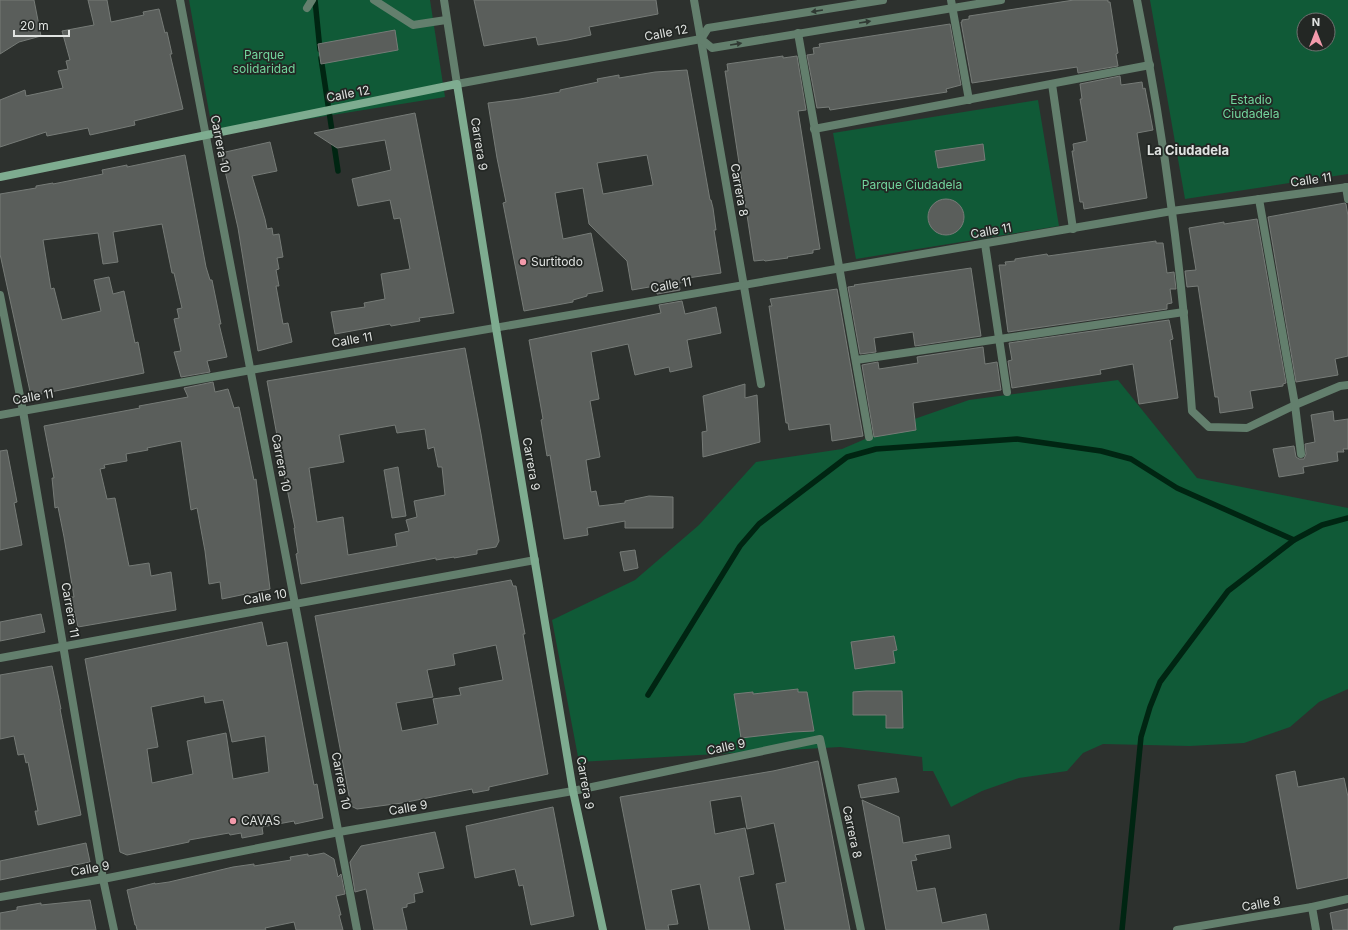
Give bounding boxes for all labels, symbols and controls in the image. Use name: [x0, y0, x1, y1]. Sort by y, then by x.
one-way arrow: [811, 8, 823, 14]
scale bar: [14, 12, 69, 38]
north arrow: [1296, 12, 1336, 52]
text: N: [1312, 15, 1320, 29]
text: 20 m: [20, 18, 49, 33]
one-way arrow: [858, 19, 871, 25]
street label: Calle 12: [643, 21, 689, 44]
one-way arrow: [730, 40, 742, 46]
park label: Parque solidaridad: [233, 47, 295, 76]
street label: Calle 12: [325, 82, 371, 105]
park label: Estadio Ciudadela: [1223, 92, 1279, 121]
street label: Carrera 10: [208, 114, 233, 174]
street label: Carrera 9: [468, 116, 491, 172]
district label: La Ciudadela: [1147, 142, 1229, 158]
street label: Carrera 8: [727, 162, 752, 218]
street label: Calle 11: [1289, 169, 1332, 190]
park label: Parque Ciudadela: [862, 177, 962, 192]
street label: Calle 11: [969, 220, 1013, 241]
place label: Surtitodo: [531, 254, 583, 269]
marker: Surtitodo: [518, 257, 528, 267]
street label: Calle 11: [649, 274, 693, 295]
street label: Calle 11: [330, 329, 374, 350]
street label: Calle 11: [11, 386, 55, 407]
street label: Carrera 10: [269, 433, 294, 493]
street label: Carrera 9: [519, 436, 544, 492]
street label: Carrera 11: [58, 581, 83, 639]
street label: Calle 10: [242, 585, 288, 608]
street label: Calle 9: [705, 735, 747, 758]
street label: Carrera 10: [329, 751, 354, 811]
street label: Carrera 9: [573, 755, 598, 811]
street label: Calle 9: [387, 797, 428, 818]
street label: Carrera 8: [840, 804, 865, 860]
place label: CAVAS: [241, 813, 281, 828]
marker: CAVAS: [228, 816, 238, 826]
street label: Calle 9: [69, 858, 110, 879]
street label: Calle 8: [1240, 893, 1281, 914]

